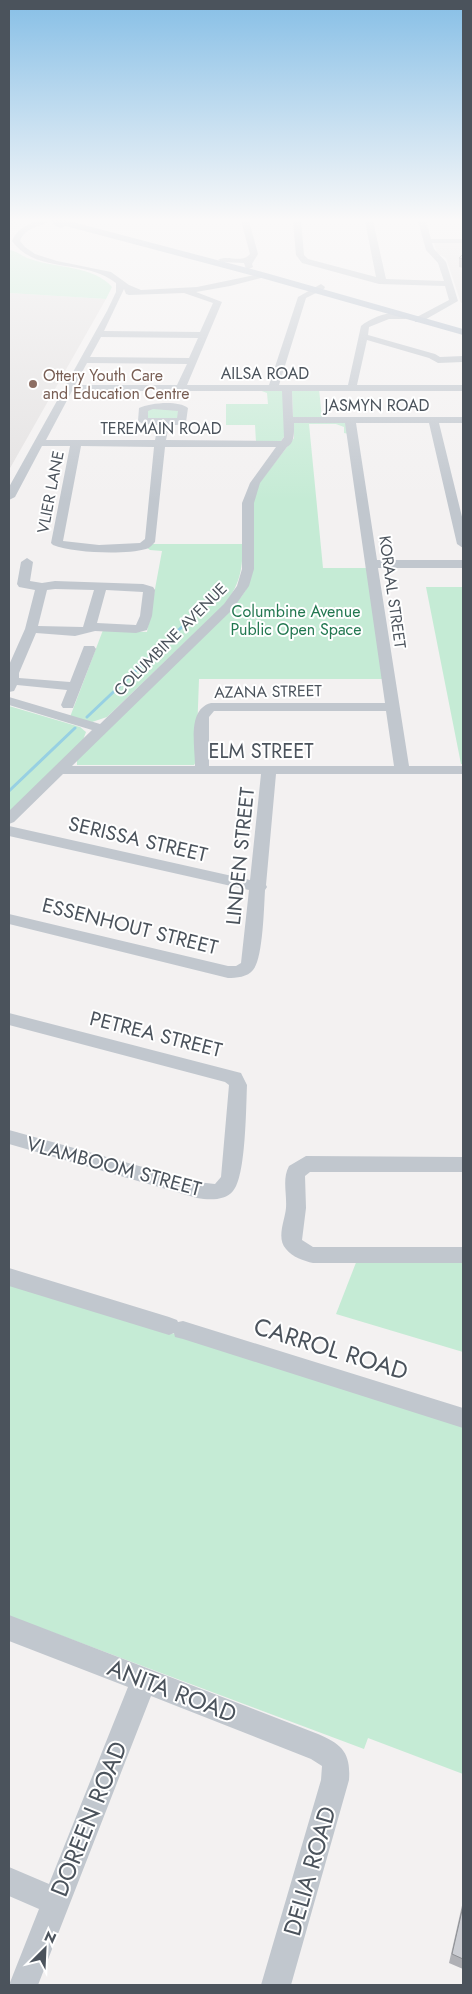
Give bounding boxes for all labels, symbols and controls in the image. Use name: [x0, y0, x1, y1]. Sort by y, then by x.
street label: AILSA ROAD: [221, 362, 309, 385]
place label: Ottery Youth Care and Education Centre: [43, 364, 190, 405]
marker: Ottery Youth Care and Education Centre: [27, 378, 39, 390]
street label: JASMYN ROAD: [323, 394, 430, 417]
street label: TEREMAIN ROAD: [100, 417, 222, 440]
street label: VLIER LANE: [31, 449, 70, 535]
street label: KORAAL STREET: [373, 534, 412, 650]
street label: COLUMBINE AVENUE: [108, 577, 232, 701]
park label: Columbine Avenue Public Open Space: [231, 600, 361, 641]
street label: AZANA STREET: [214, 679, 323, 704]
street label: ELM STREET: [209, 737, 314, 766]
street label: LINDEN STREET: [219, 785, 262, 926]
street label: SERISSA STREET: [65, 809, 211, 870]
street label: ESSENHOUT STREET: [39, 891, 221, 963]
street label: PETREA STREET: [87, 1004, 226, 1065]
street label: VLAMBOOM STREET: [23, 1129, 205, 1204]
street label: CARROL ROAD: [250, 1308, 413, 1389]
street label: ANITA ROAD: [102, 1650, 242, 1731]
street label: DOREEN ROAD: [41, 1736, 136, 1902]
street label: DELIA ROAD: [274, 1802, 345, 1940]
north arrow: [20, 1924, 70, 1974]
text: N: [41, 1926, 59, 1949]

